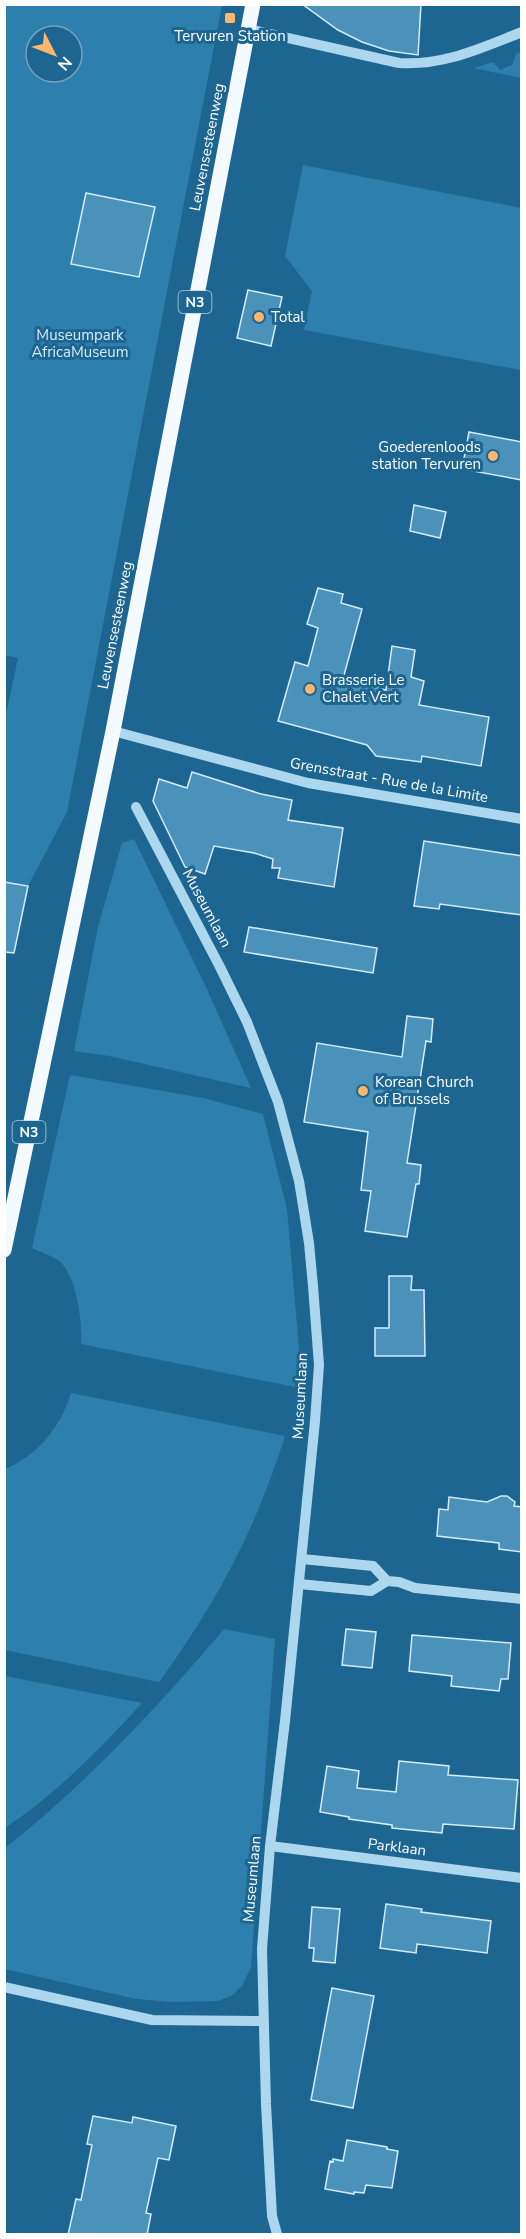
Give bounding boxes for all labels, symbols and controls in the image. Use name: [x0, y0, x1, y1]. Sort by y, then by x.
marker: Tervuren Station: [223, 11, 237, 25]
north arrow: [24, 24, 84, 84]
place label: Tervuren Station: [174, 26, 286, 46]
text: N: [52, 52, 77, 75]
street label: Leuvensesteenweg: [185, 81, 229, 213]
road number: N3: [178, 291, 212, 313]
place label: Total: [271, 307, 305, 327]
marker: Total: [252, 310, 266, 324]
park label: Museumpark AfricaMuseum: [31, 325, 129, 362]
place label: Goederenloods station Tervuren: [372, 437, 481, 474]
marker: Goederenloods station Tervuren: [486, 449, 500, 463]
street label: Leuvensesteenweg: [93, 559, 137, 691]
place label: Brasserie Le Chalet Vert: [322, 670, 405, 707]
marker: Brasserie Le Chalet Vert: [303, 682, 317, 696]
street label: Grensstraat - Rue de la Limite: [288, 753, 490, 807]
street label: Museumlaan: [178, 865, 236, 951]
place label: Korean Church of Brussels: [375, 1072, 474, 1109]
marker: Korean Church of Brussels: [356, 1084, 370, 1098]
road number: N3: [12, 1121, 46, 1143]
street label: Museumlaan: [288, 1352, 312, 1440]
street label: Parklaan: [367, 1833, 427, 1861]
street label: Museumlaan: [238, 1835, 266, 1923]

